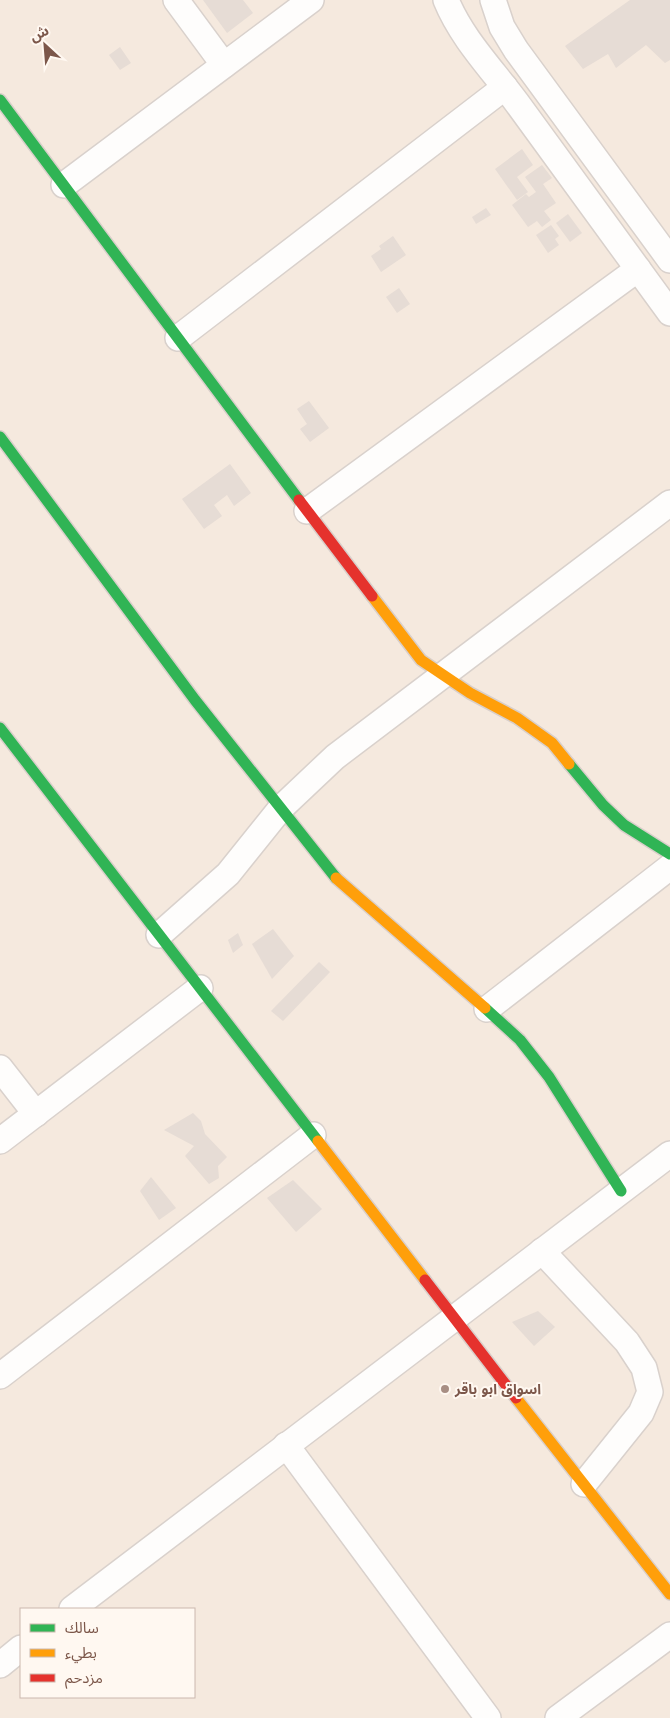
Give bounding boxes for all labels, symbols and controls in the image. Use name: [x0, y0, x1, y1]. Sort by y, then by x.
north arrow: [20, 20, 70, 70]
text: ش: [26, 20, 52, 47]
place label: اسواق ابو باقر: [454, 1379, 541, 1399]
marker: اسواق ابو باقر: [439, 1383, 451, 1395]
legend: [20, 1608, 195, 1698]
text: سالك: [65, 1617, 99, 1639]
text: بطيء: [65, 1642, 97, 1664]
text: مزدحم: [65, 1667, 103, 1689]

